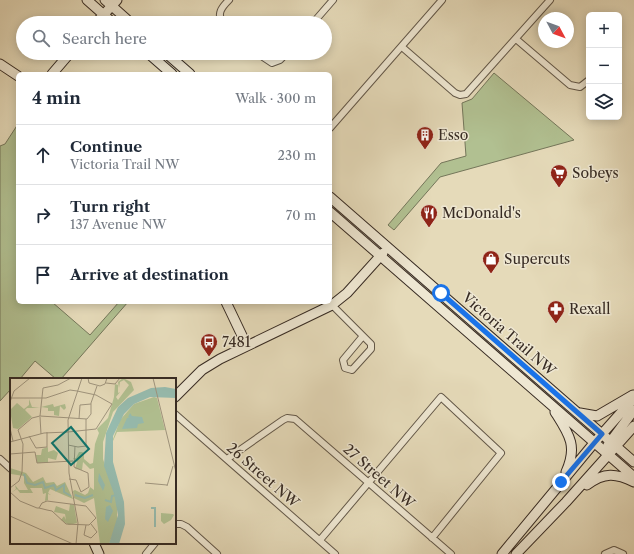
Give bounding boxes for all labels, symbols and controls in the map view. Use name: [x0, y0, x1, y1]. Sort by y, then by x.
north arrow: [538, 12, 574, 48]
map controls: [586, 12, 622, 120]
button: +: [586, 12, 622, 48]
search box: [16, 16, 332, 60]
icon: search: [30, 27, 52, 49]
text: Search here: [62, 29, 147, 48]
button: −: [586, 48, 622, 84]
button: layers: [586, 84, 622, 120]
text: 4 min: [32, 88, 81, 108]
text: Walk · 300 m: [235, 90, 316, 106]
building icon: Esso: [415, 125, 435, 150]
place label: Esso: [438, 126, 468, 144]
text: Continue: [70, 137, 142, 156]
icon: ahead: [32, 144, 54, 166]
text: 230 m: [278, 147, 316, 163]
text: Victoria Trail NW: [70, 156, 179, 172]
supermarket icon: Sobeys: [549, 163, 569, 188]
place label: Sobeys: [572, 164, 619, 182]
text: Turn right: [70, 197, 150, 216]
restaurant icon: McDonald's: [419, 203, 439, 228]
icon: right: [32, 204, 54, 226]
place label: McDonald's: [442, 204, 521, 222]
text: 70 m: [286, 207, 316, 223]
text: 137 Avenue NW: [70, 216, 167, 232]
shop icon: Supercuts: [481, 249, 501, 274]
place label: Supercuts: [504, 250, 570, 268]
icon: arrive: [32, 264, 54, 286]
text: Arrive at destination: [70, 265, 229, 284]
route start: [432, 284, 450, 302]
street label: Victoria Trail NW: [458, 288, 560, 380]
pharmacy icon: Rexall: [546, 299, 566, 324]
place label: Rexall: [569, 300, 610, 318]
bus stop icon: 7481: [199, 332, 219, 357]
place label: 7481: [222, 333, 251, 351]
inset map: [10, 378, 176, 544]
street label: 26 Street NW: [223, 439, 303, 512]
street label: 27 Street NW: [340, 440, 419, 512]
route end: [552, 473, 570, 491]

